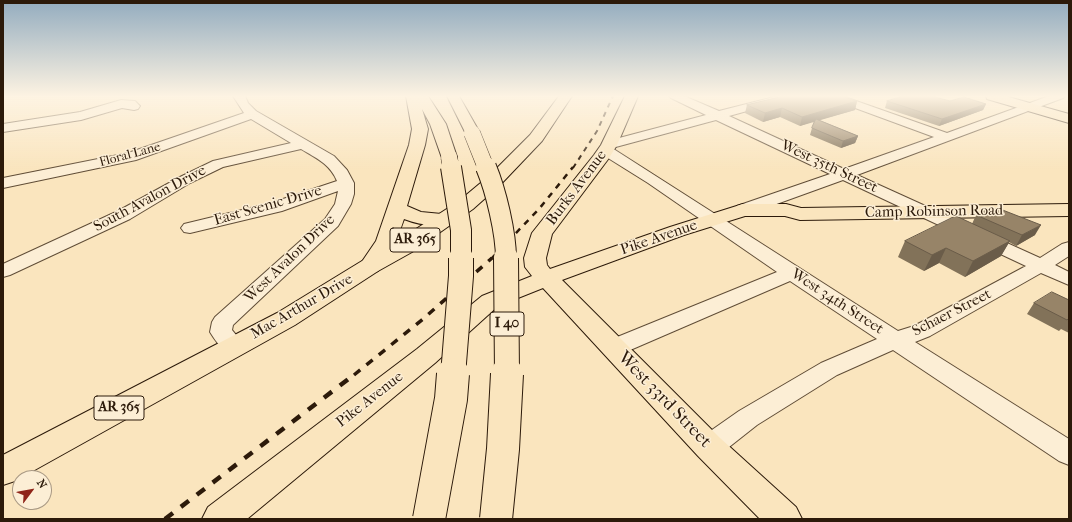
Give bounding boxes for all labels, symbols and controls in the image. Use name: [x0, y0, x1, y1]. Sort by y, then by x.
street label: West 35th Street: [778, 137, 880, 197]
street label: Floral Lane: [98, 139, 162, 171]
street label: Burks Avenue: [543, 147, 611, 229]
street label: South Avalon Drive: [91, 162, 209, 236]
street label: East Scenic Drive: [212, 182, 324, 230]
street label: Camp Robinson Road: [865, 202, 1003, 222]
street label: West Avalon Drive: [241, 211, 339, 307]
street label: Pike Avenue: [618, 216, 700, 260]
road number: AR 365: [390, 228, 440, 252]
street label: West 34th Street: [787, 265, 887, 339]
street label: Mac Arthur Drive: [248, 270, 356, 344]
street label: Schaer Street: [909, 285, 995, 341]
road number: I 40: [490, 312, 524, 336]
street label: West 33rd Street: [613, 347, 715, 453]
street label: Pike Avenue: [333, 368, 407, 432]
road number: AR 365: [94, 396, 144, 420]
north arrow: [12, 470, 52, 510]
text: N: [34, 477, 49, 491]

